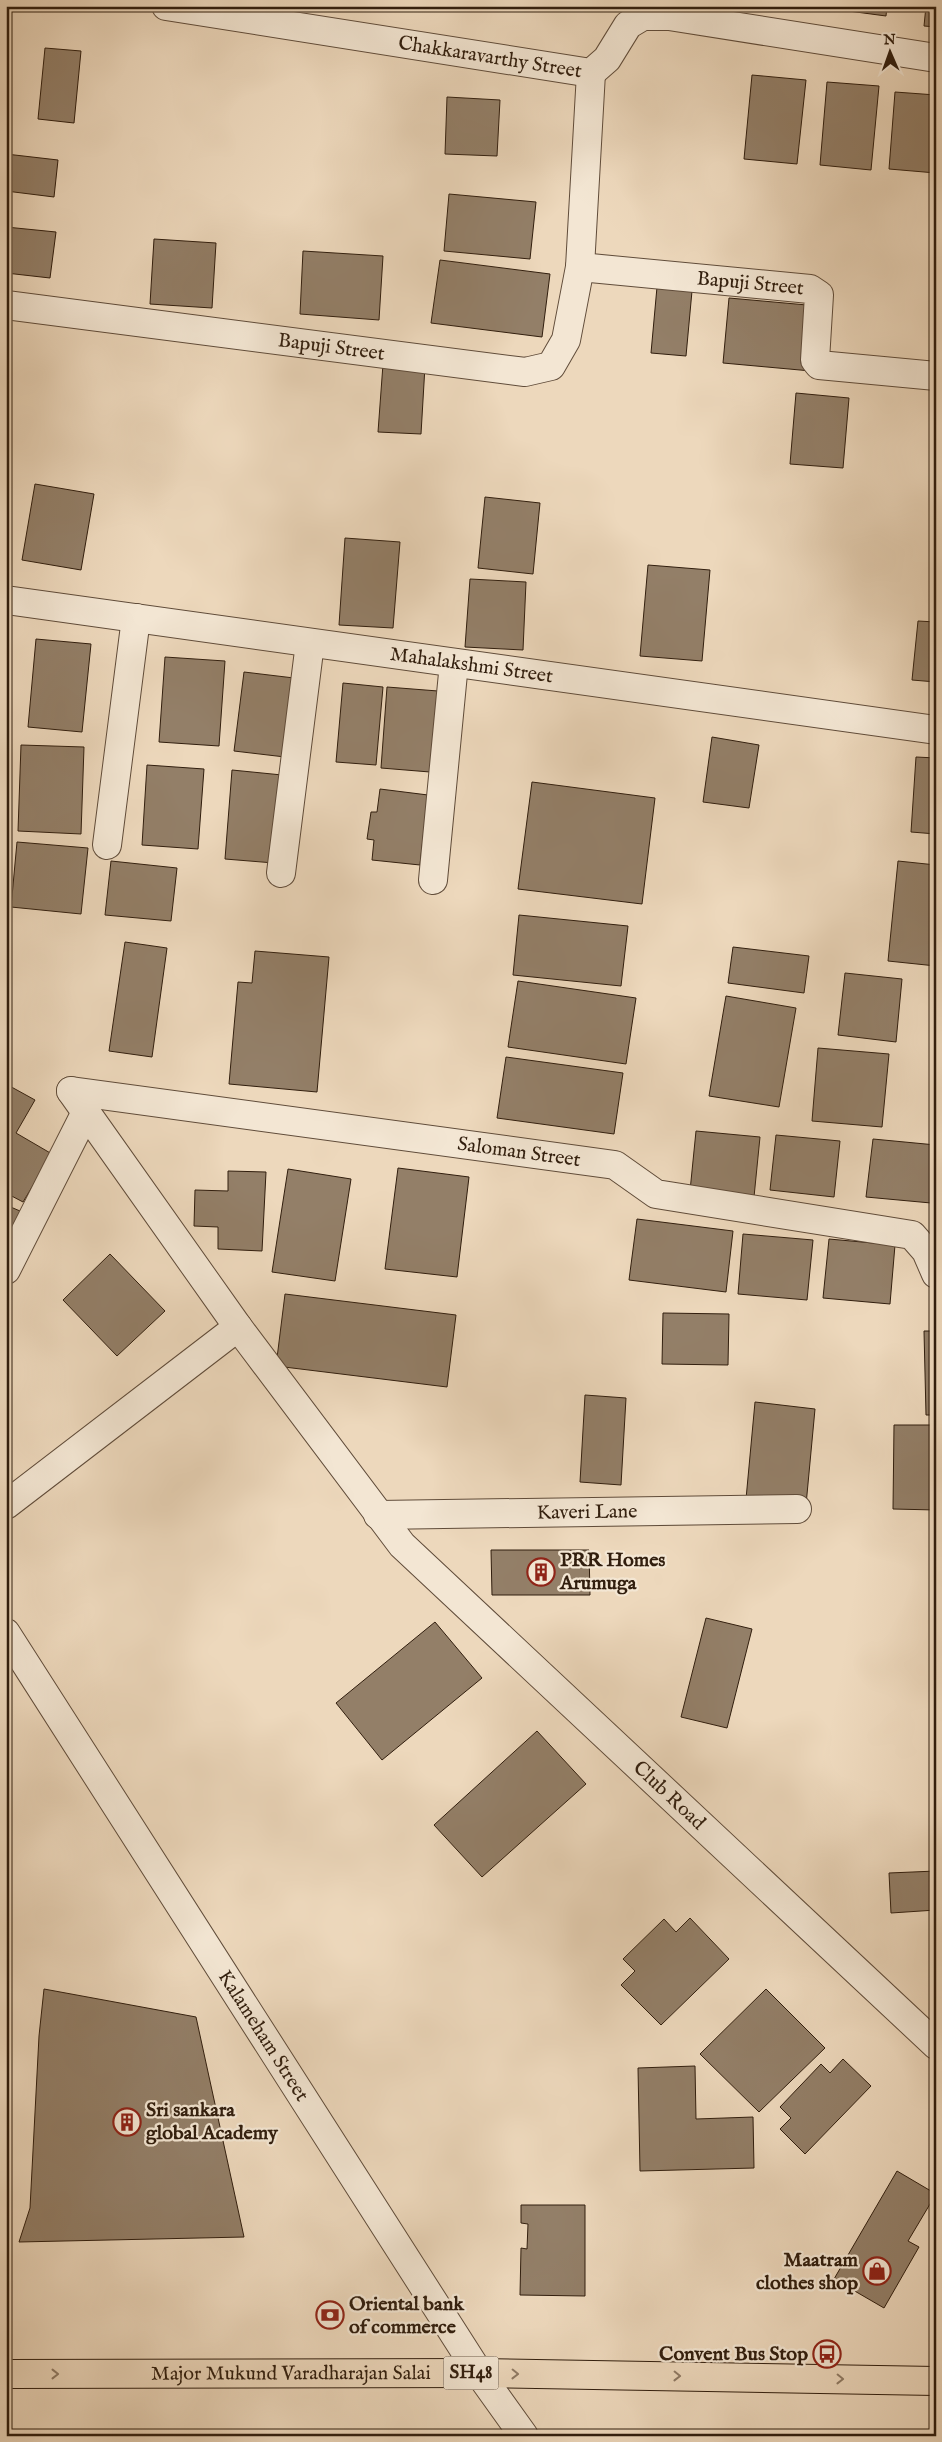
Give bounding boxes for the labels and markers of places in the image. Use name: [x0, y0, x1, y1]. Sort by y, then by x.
place label: PRR Homes Arumuga: [559, 1548, 665, 1596]
building icon: PRR Homes Arumuga: [526, 1557, 556, 1587]
place label: Sri sankara global Academy: [146, 2098, 279, 2146]
building icon: Sri sankara global Academy: [112, 2107, 142, 2137]
place label: Maatram clothes shop: [756, 2248, 859, 2296]
shop icon: Maatram clothes shop: [862, 2256, 892, 2286]
place label: Oriental bank of commerce: [349, 2292, 465, 2340]
bank icon: Oriental bank of commerce: [315, 2300, 345, 2330]
bus stop icon: Convent Bus Stop: [812, 2339, 842, 2369]
place label: Convent Bus Stop: [659, 2342, 808, 2367]

